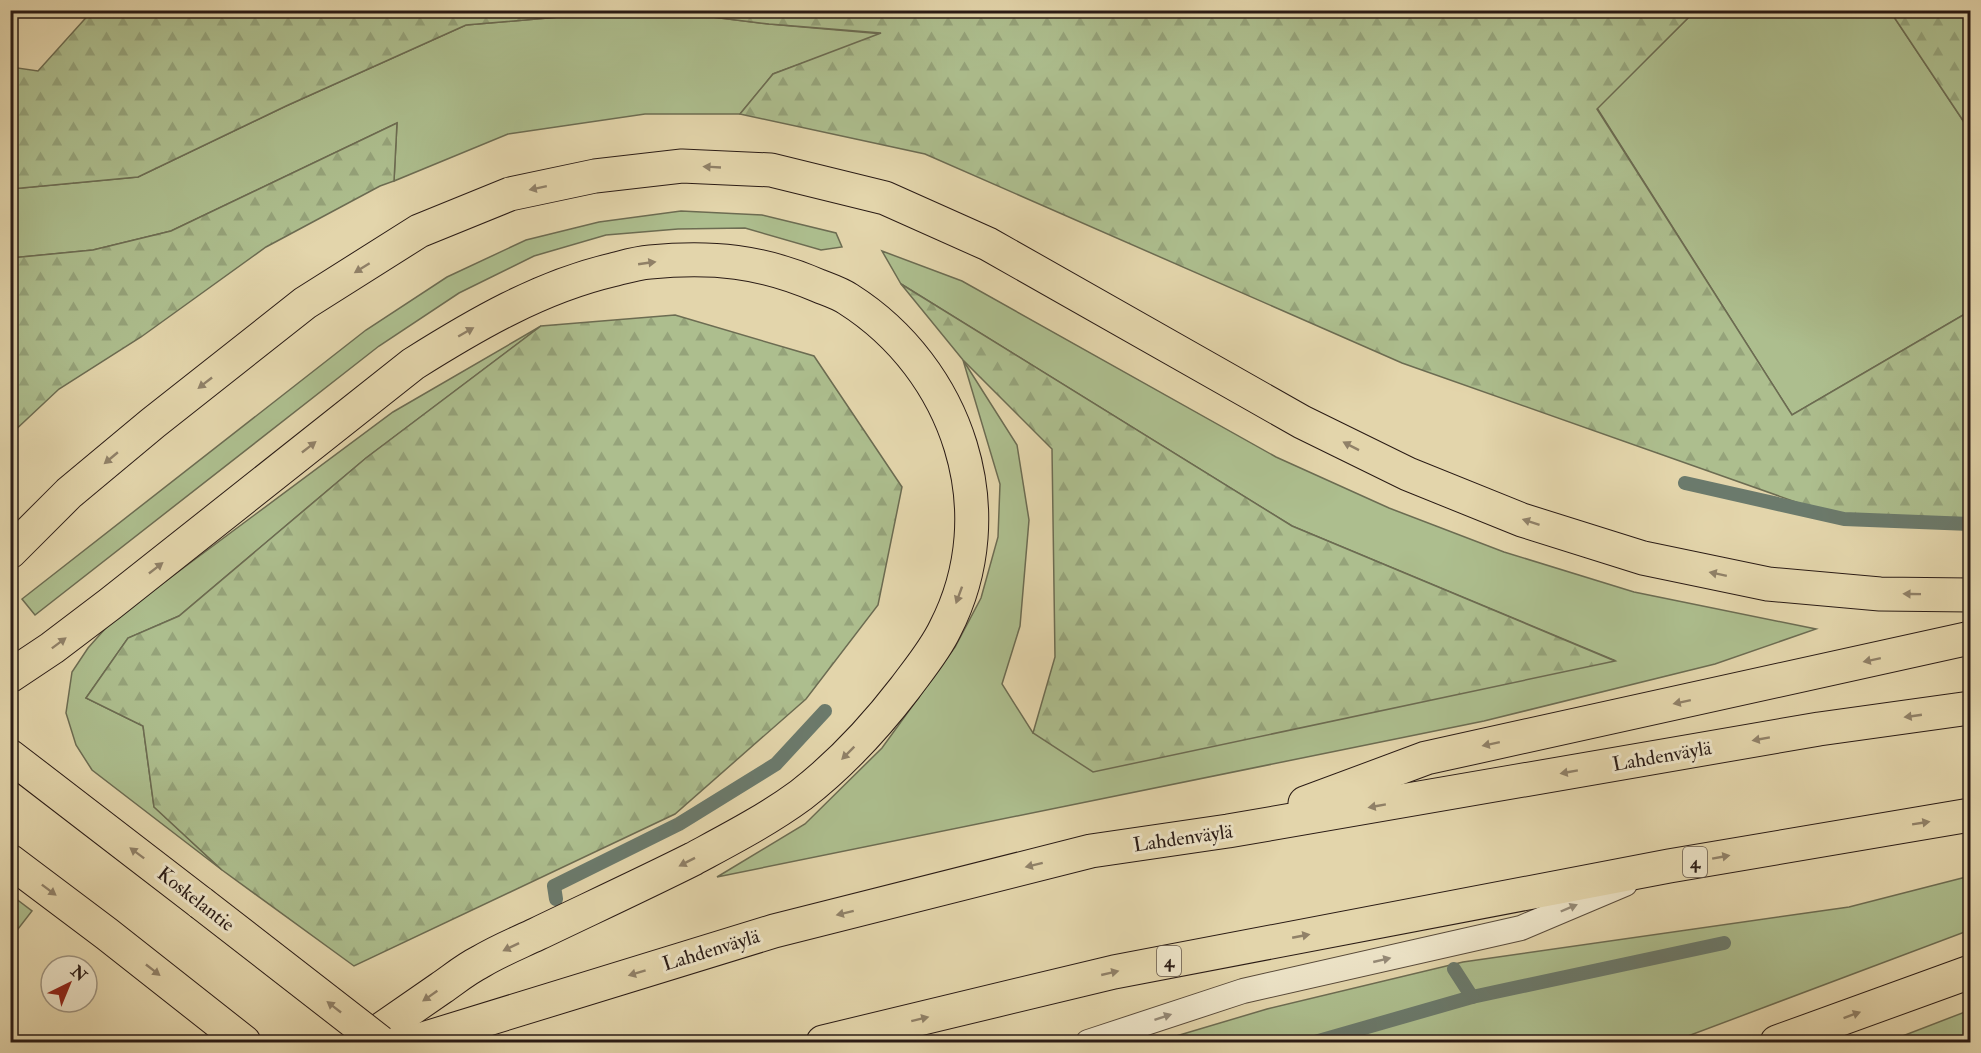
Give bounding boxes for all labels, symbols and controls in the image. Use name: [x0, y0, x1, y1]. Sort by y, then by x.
one-way arrow: [703, 163, 722, 172]
one-way arrow: [529, 184, 548, 194]
one-way arrow: [638, 258, 657, 267]
one-way arrow: [354, 262, 370, 273]
one-way arrow: [458, 326, 474, 337]
one-way arrow: [197, 376, 212, 388]
one-way arrow: [301, 440, 317, 453]
one-way arrow: [1343, 441, 1360, 451]
one-way arrow: [103, 452, 119, 465]
one-way arrow: [1522, 517, 1540, 526]
one-way arrow: [149, 562, 164, 574]
one-way arrow: [1709, 568, 1728, 578]
one-way arrow: [953, 586, 963, 604]
one-way arrow: [1903, 590, 1922, 599]
one-way arrow: [50, 637, 66, 649]
one-way arrow: [1863, 656, 1882, 665]
one-way arrow: [1672, 698, 1691, 707]
one-way arrow: [1903, 711, 1922, 721]
street label: Lahdenväylä: [1611, 735, 1714, 777]
one-way arrow: [1751, 735, 1770, 744]
one-way arrow: [1482, 740, 1501, 749]
one-way arrow: [841, 746, 855, 760]
one-way arrow: [1559, 768, 1578, 777]
one-way arrow: [1367, 801, 1386, 810]
street label: Lahdenväylä: [1132, 819, 1235, 857]
one-way arrow: [1912, 819, 1931, 828]
one-way arrow: [129, 847, 145, 860]
road number: 4: [1683, 847, 1707, 877]
one-way arrow: [1711, 852, 1730, 861]
one-way arrow: [678, 857, 695, 866]
street label: Koskelantie: [152, 861, 240, 937]
one-way arrow: [1025, 861, 1043, 871]
one-way arrow: [41, 884, 57, 896]
one-way arrow: [1561, 903, 1579, 913]
one-way arrow: [836, 909, 854, 918]
street label: Lahdenväylä: [659, 923, 763, 977]
one-way arrow: [1292, 931, 1311, 940]
one-way arrow: [503, 942, 520, 951]
road number: 4: [1157, 946, 1181, 976]
north arrow: [39, 954, 99, 1014]
one-way arrow: [1373, 954, 1391, 964]
text: N: [66, 961, 91, 986]
one-way arrow: [145, 964, 161, 977]
one-way arrow: [1101, 968, 1120, 977]
one-way arrow: [628, 969, 646, 978]
one-way arrow: [422, 990, 438, 1001]
one-way arrow: [326, 1001, 341, 1013]
one-way arrow: [1843, 1010, 1861, 1020]
one-way arrow: [1154, 1012, 1172, 1022]
one-way arrow: [911, 1013, 929, 1023]

